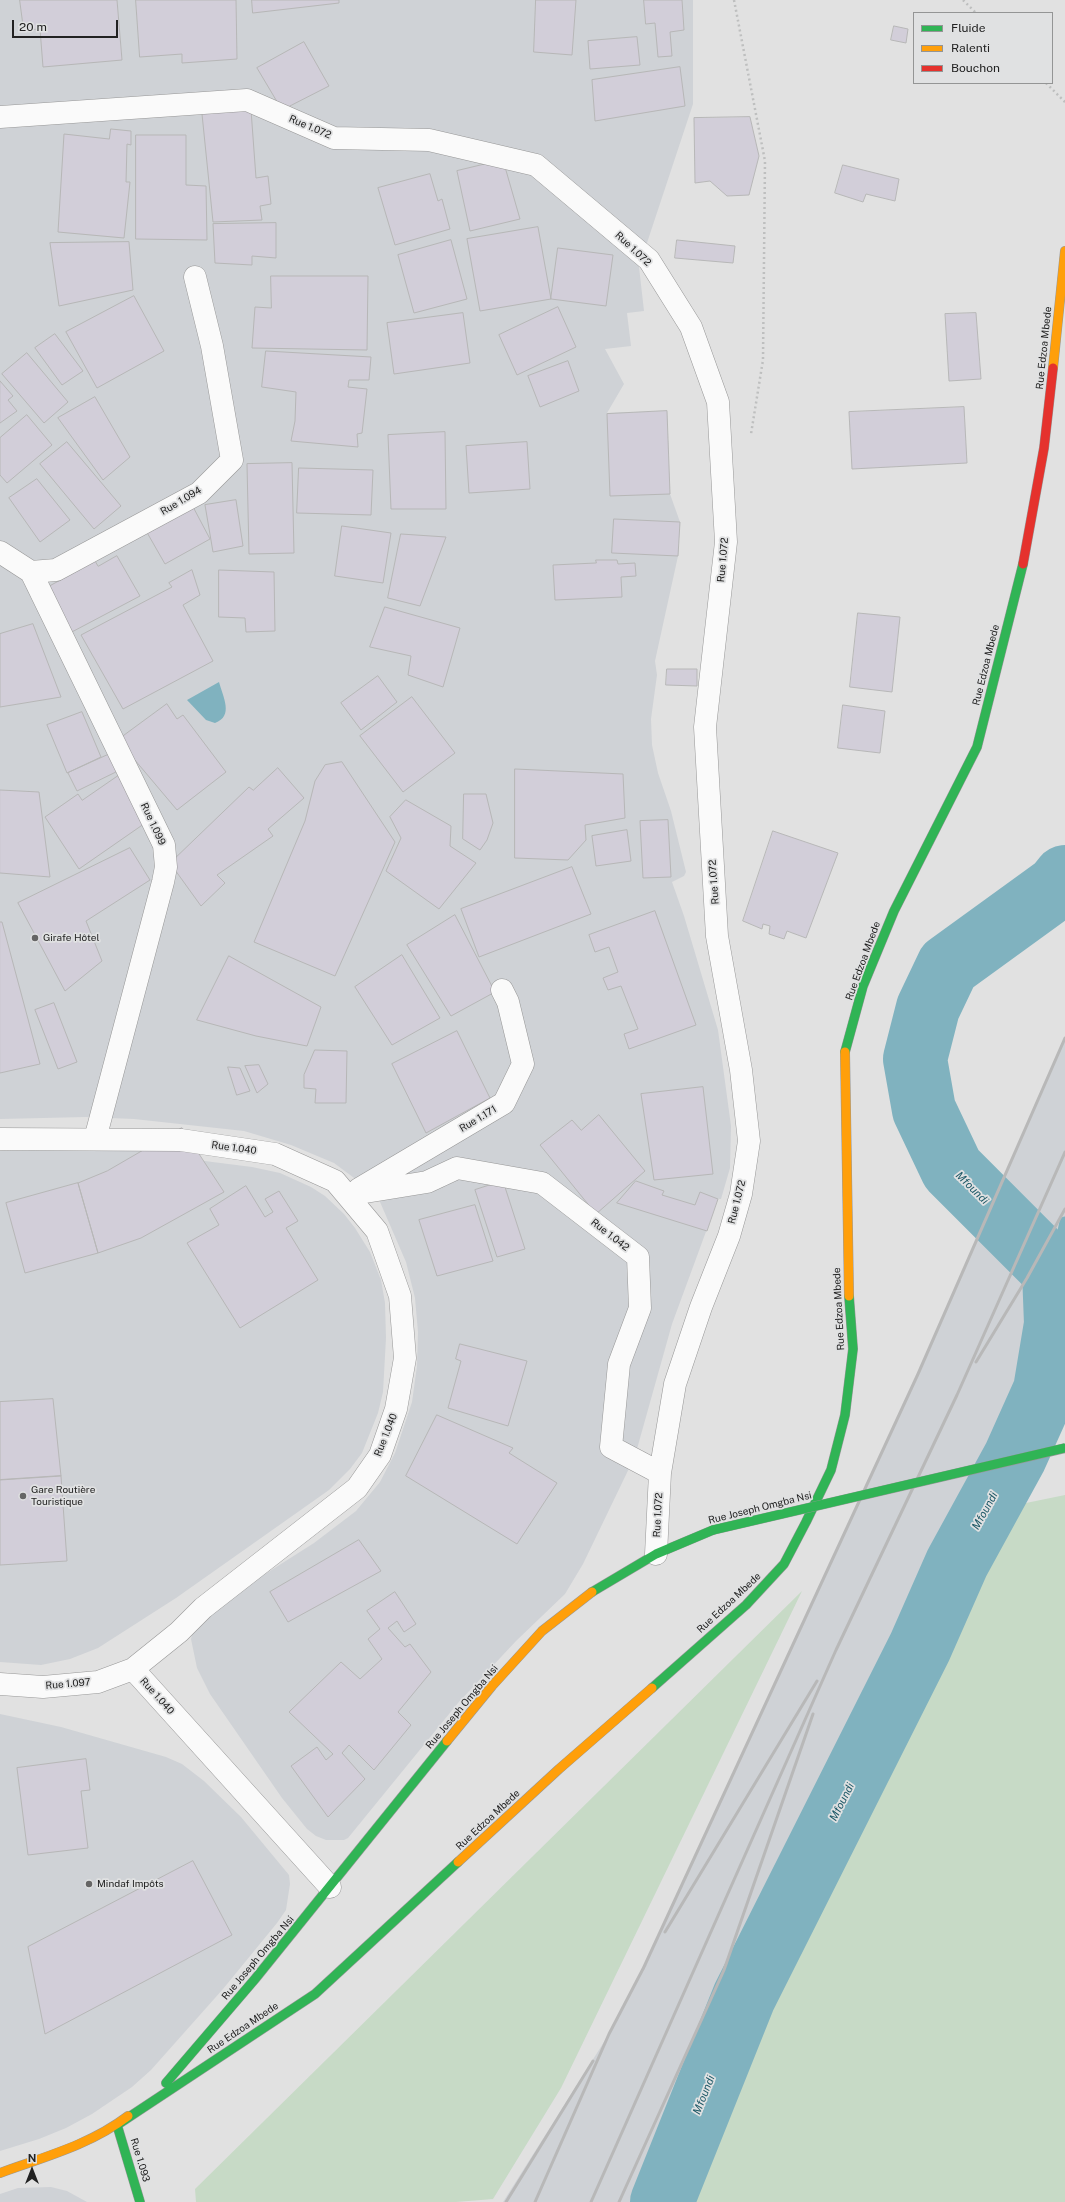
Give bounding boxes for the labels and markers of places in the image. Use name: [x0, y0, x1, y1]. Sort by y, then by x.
place label: Girafe Hôtel: [43, 932, 99, 944]
marker: Girafe Hôtel: [30, 933, 40, 943]
place label: Gare Routière Touristique: [31, 1484, 95, 1508]
marker: Gare Routière Touristique: [18, 1491, 28, 1501]
place label: Mindaf Impôts: [97, 1878, 164, 1890]
marker: Mindaf Impôts: [84, 1879, 94, 1889]

